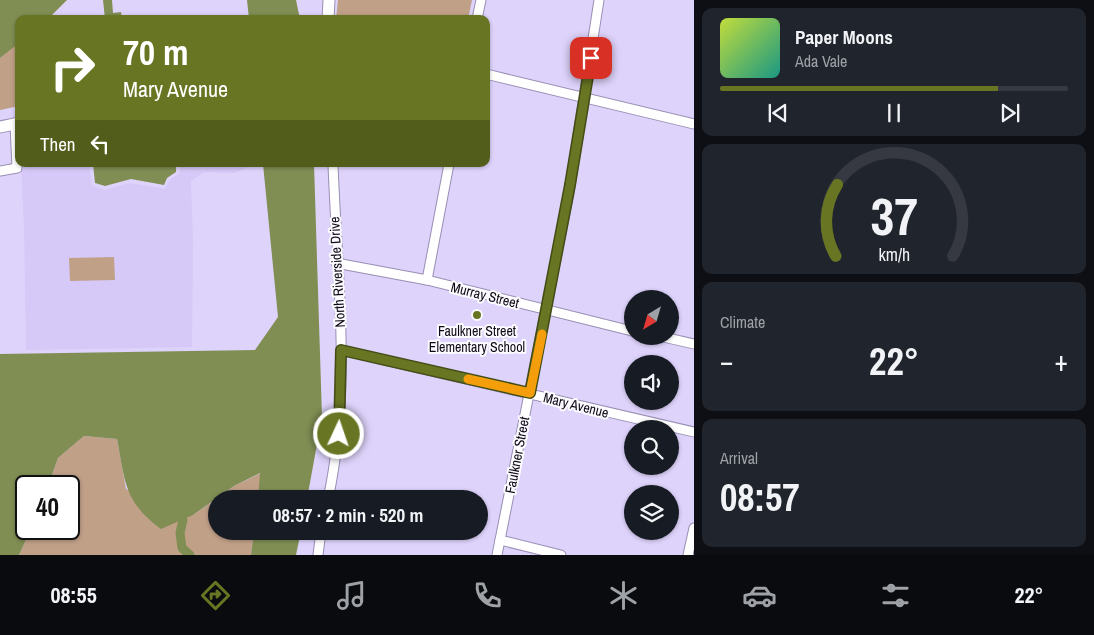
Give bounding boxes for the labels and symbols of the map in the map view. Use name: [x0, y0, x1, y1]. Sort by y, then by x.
pin: [570, 37, 612, 79]
street label: North Riverside Drive: [325, 216, 349, 328]
street label: Murray Street: [449, 278, 521, 312]
north arrow: [624, 290, 679, 345]
marker: Faulkner Street Elementary School: [471, 309, 483, 321]
place label: Faulkner Street Elementary School: [429, 322, 525, 356]
street label: Mary Avenue: [541, 388, 611, 422]
position arrow: [312, 407, 364, 459]
street label: Faulkner Street: [501, 415, 533, 495]
speed limit sign: 40: [15, 475, 80, 540]

